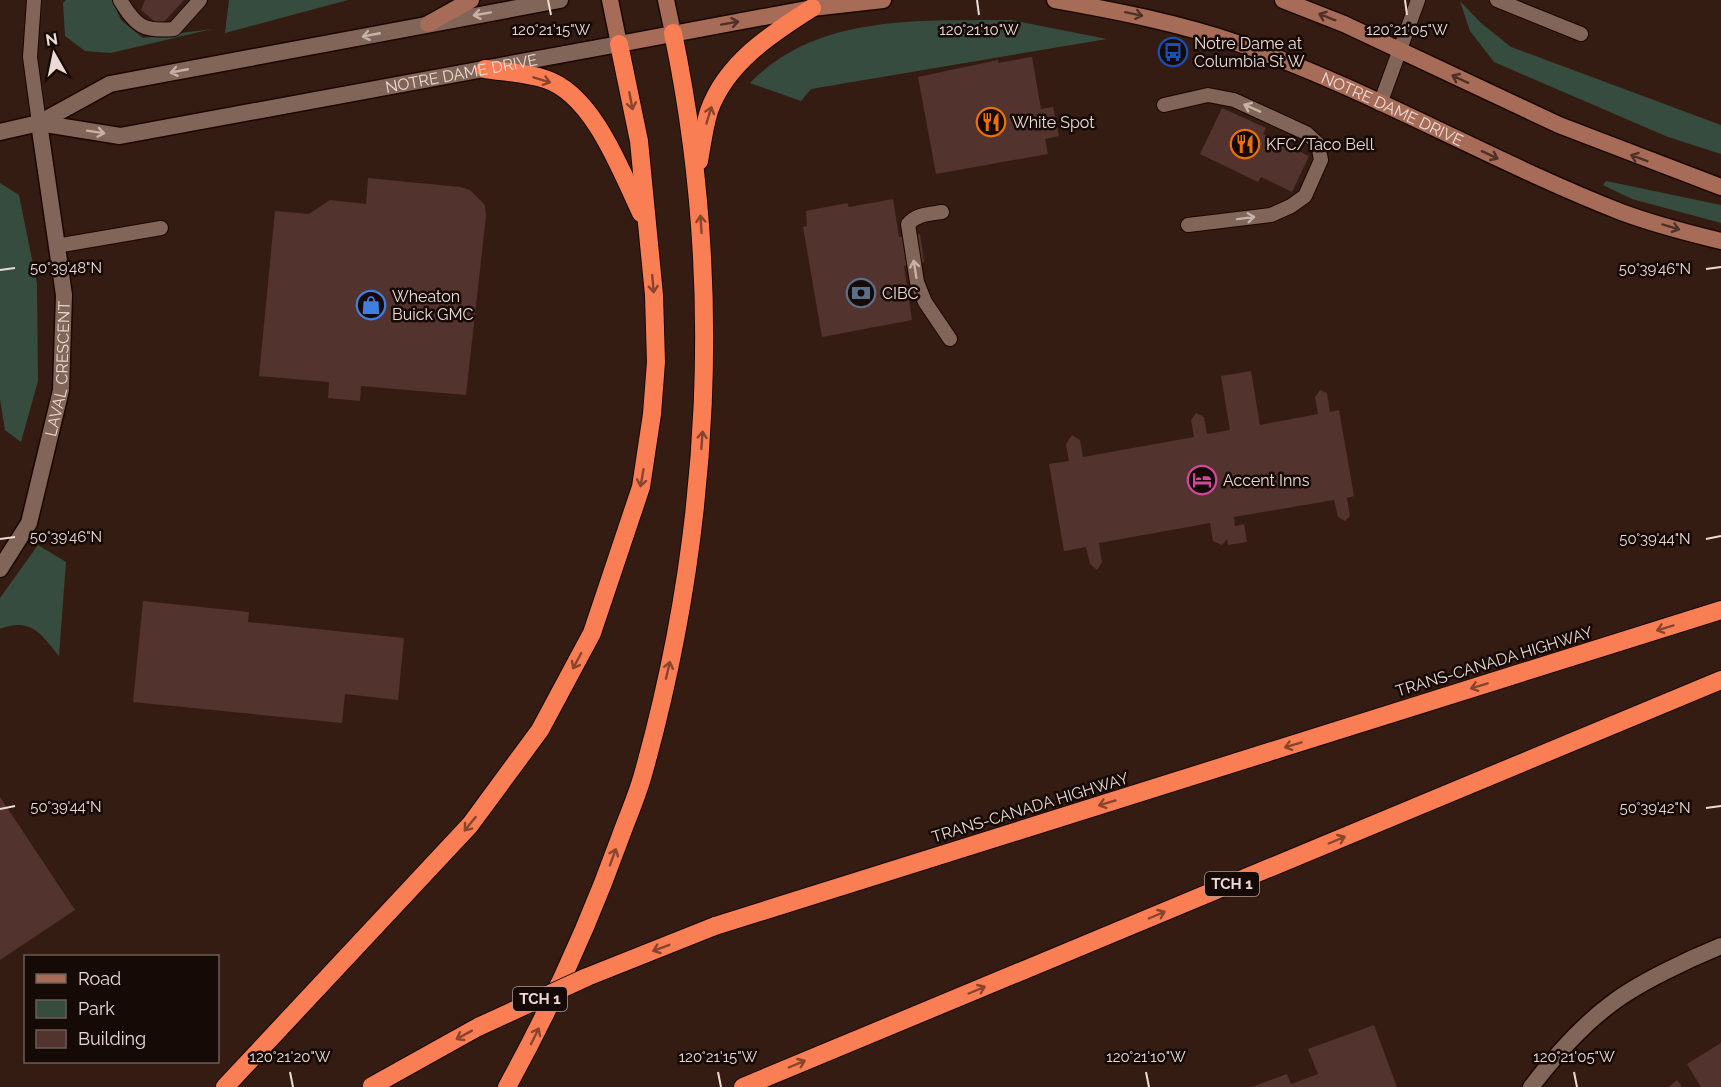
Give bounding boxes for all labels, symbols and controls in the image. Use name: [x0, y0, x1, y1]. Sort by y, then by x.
one-way arrow: [473, 9, 493, 20]
one-way arrow: [1123, 9, 1143, 20]
one-way arrow: [1318, 11, 1337, 22]
one-way arrow: [720, 17, 740, 28]
text: 120°21'15"W: [512, 21, 591, 39]
text: 120°21'10"W: [939, 21, 1019, 39]
text: 120°21'05"W: [1366, 21, 1448, 39]
north arrow: [24, 24, 84, 84]
text: N: [44, 29, 59, 50]
one-way arrow: [361, 30, 381, 41]
place label: Notre Dame at Columbia St W: [1194, 34, 1305, 71]
bus stop icon: Notre Dame at Columbia St W: [1157, 36, 1189, 68]
street label: NOTRE DAME DRIVE: [384, 50, 539, 97]
one-way arrow: [170, 66, 190, 77]
street label: NOTRE DAME DRIVE: [1318, 68, 1466, 150]
one-way arrow: [1452, 73, 1470, 85]
one-way arrow: [533, 75, 552, 86]
one-way arrow: [626, 91, 637, 111]
one-way arrow: [1244, 102, 1262, 114]
one-way arrow: [705, 106, 716, 125]
restaurant icon: White Spot: [975, 106, 1007, 138]
place label: White Spot: [1012, 113, 1095, 132]
one-way arrow: [86, 127, 106, 138]
restaurant icon: KFC/Taco Bell: [1229, 128, 1261, 160]
place label: KFC/Taco Bell: [1266, 135, 1375, 154]
one-way arrow: [1481, 149, 1499, 161]
one-way arrow: [1630, 151, 1649, 162]
one-way arrow: [1236, 212, 1256, 223]
one-way arrow: [695, 215, 706, 235]
one-way arrow: [1661, 222, 1680, 233]
text: 50°39'48"N: [30, 259, 102, 277]
one-way arrow: [909, 259, 920, 279]
text: 50°39'46"N: [1619, 260, 1691, 278]
one-way arrow: [648, 274, 659, 294]
bank icon: CIBC: [845, 277, 877, 309]
place label: CIBC: [882, 284, 919, 303]
place label: Wheaton Buick GMC: [392, 287, 473, 324]
shop icon: Wheaton Buick GMC: [355, 289, 387, 321]
street label: LAVAL CRESCENT: [41, 300, 74, 439]
one-way arrow: [697, 430, 708, 450]
hotel icon: Accent Inns: [1186, 464, 1218, 496]
one-way arrow: [637, 468, 648, 487]
place label: Accent Inns: [1223, 471, 1310, 490]
text: 50°39'46"N: [30, 528, 102, 546]
text: 50°39'44"N: [1619, 530, 1691, 548]
street label: TRANS-CANADA HIGHWAY: [1393, 622, 1595, 701]
one-way arrow: [1656, 623, 1675, 634]
one-way arrow: [570, 652, 582, 670]
one-way arrow: [662, 661, 674, 680]
one-way arrow: [1470, 681, 1489, 692]
one-way arrow: [1284, 740, 1303, 751]
street label: TRANS-CANADA HIGHWAY: [929, 768, 1131, 847]
text: 50°39'44"N: [30, 798, 102, 816]
one-way arrow: [1098, 798, 1117, 809]
text: 50°39'42"N: [1619, 799, 1691, 817]
one-way arrow: [464, 816, 477, 832]
one-way arrow: [1328, 834, 1346, 845]
one-way arrow: [609, 848, 620, 867]
road number: TCH 1: [1205, 872, 1259, 896]
one-way arrow: [1148, 909, 1166, 920]
one-way arrow: [652, 943, 671, 954]
legend: [24, 955, 219, 1063]
text: Road: [78, 968, 121, 989]
one-way arrow: [968, 984, 986, 995]
road number: TCH 1: [513, 987, 567, 1011]
text: Park: [78, 998, 115, 1019]
one-way arrow: [529, 1027, 541, 1045]
text: Building: [78, 1028, 146, 1049]
one-way arrow: [456, 1029, 473, 1041]
text: 120°21'20"W: [250, 1048, 331, 1066]
text: 120°21'15"W: [679, 1048, 758, 1066]
text: 120°21'10"W: [1106, 1048, 1186, 1066]
text: 120°21'05"W: [1533, 1048, 1615, 1066]
one-way arrow: [788, 1058, 806, 1069]

